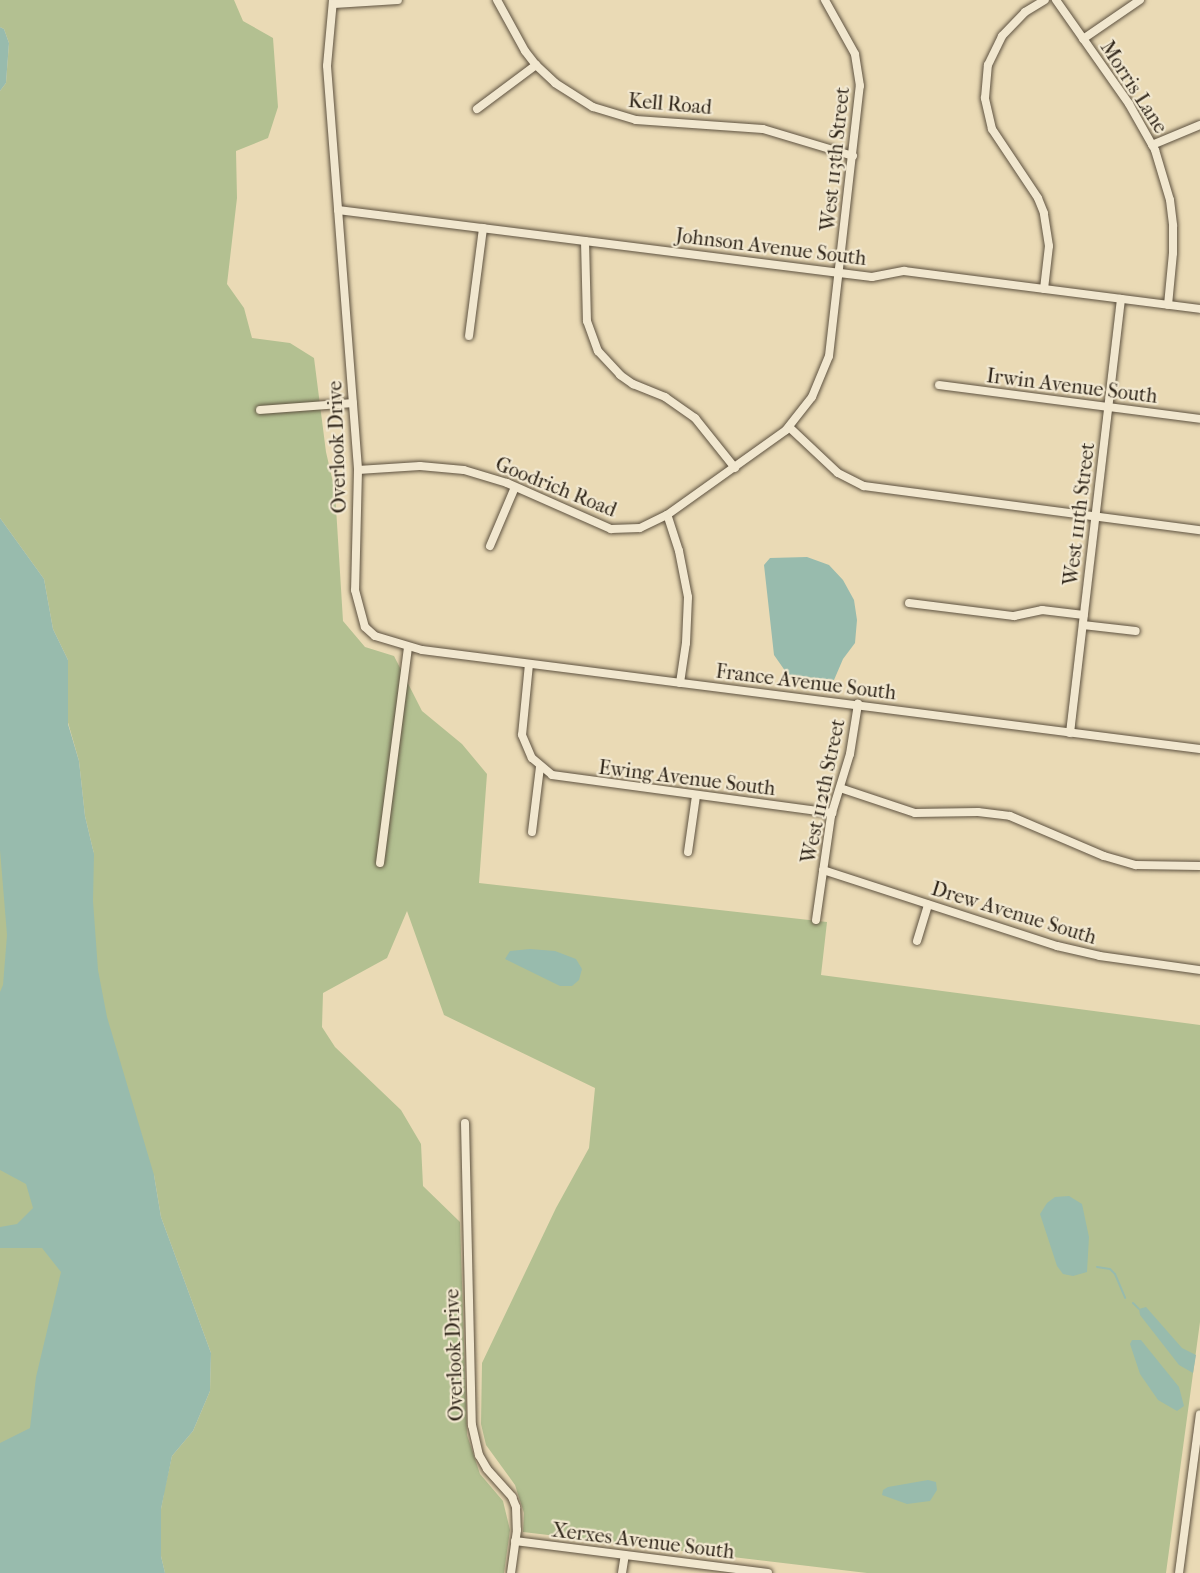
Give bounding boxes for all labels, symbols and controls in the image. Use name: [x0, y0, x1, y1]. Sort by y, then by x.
street label: Morris Lane: [1095, 36, 1173, 138]
street label: West 113th Street: [815, 86, 855, 232]
street label: Kell Road: [627, 88, 713, 120]
street label: Johnson Avenue South: [674, 223, 868, 271]
street label: Irwin Avenue South: [985, 364, 1159, 408]
street label: Overlook Drive: [323, 380, 351, 514]
street label: West 111th Street: [1058, 441, 1100, 587]
street label: Goodrich Road: [492, 452, 620, 522]
street label: France Avenue South: [714, 659, 898, 705]
street label: West 112th Street: [796, 717, 850, 865]
street label: Ewing Avenue South: [597, 755, 777, 801]
street label: Drew Avenue South: [929, 876, 1099, 950]
street label: Overlook Drive: [440, 1288, 468, 1422]
street label: Xerxes Avenue South: [550, 1518, 736, 1564]

